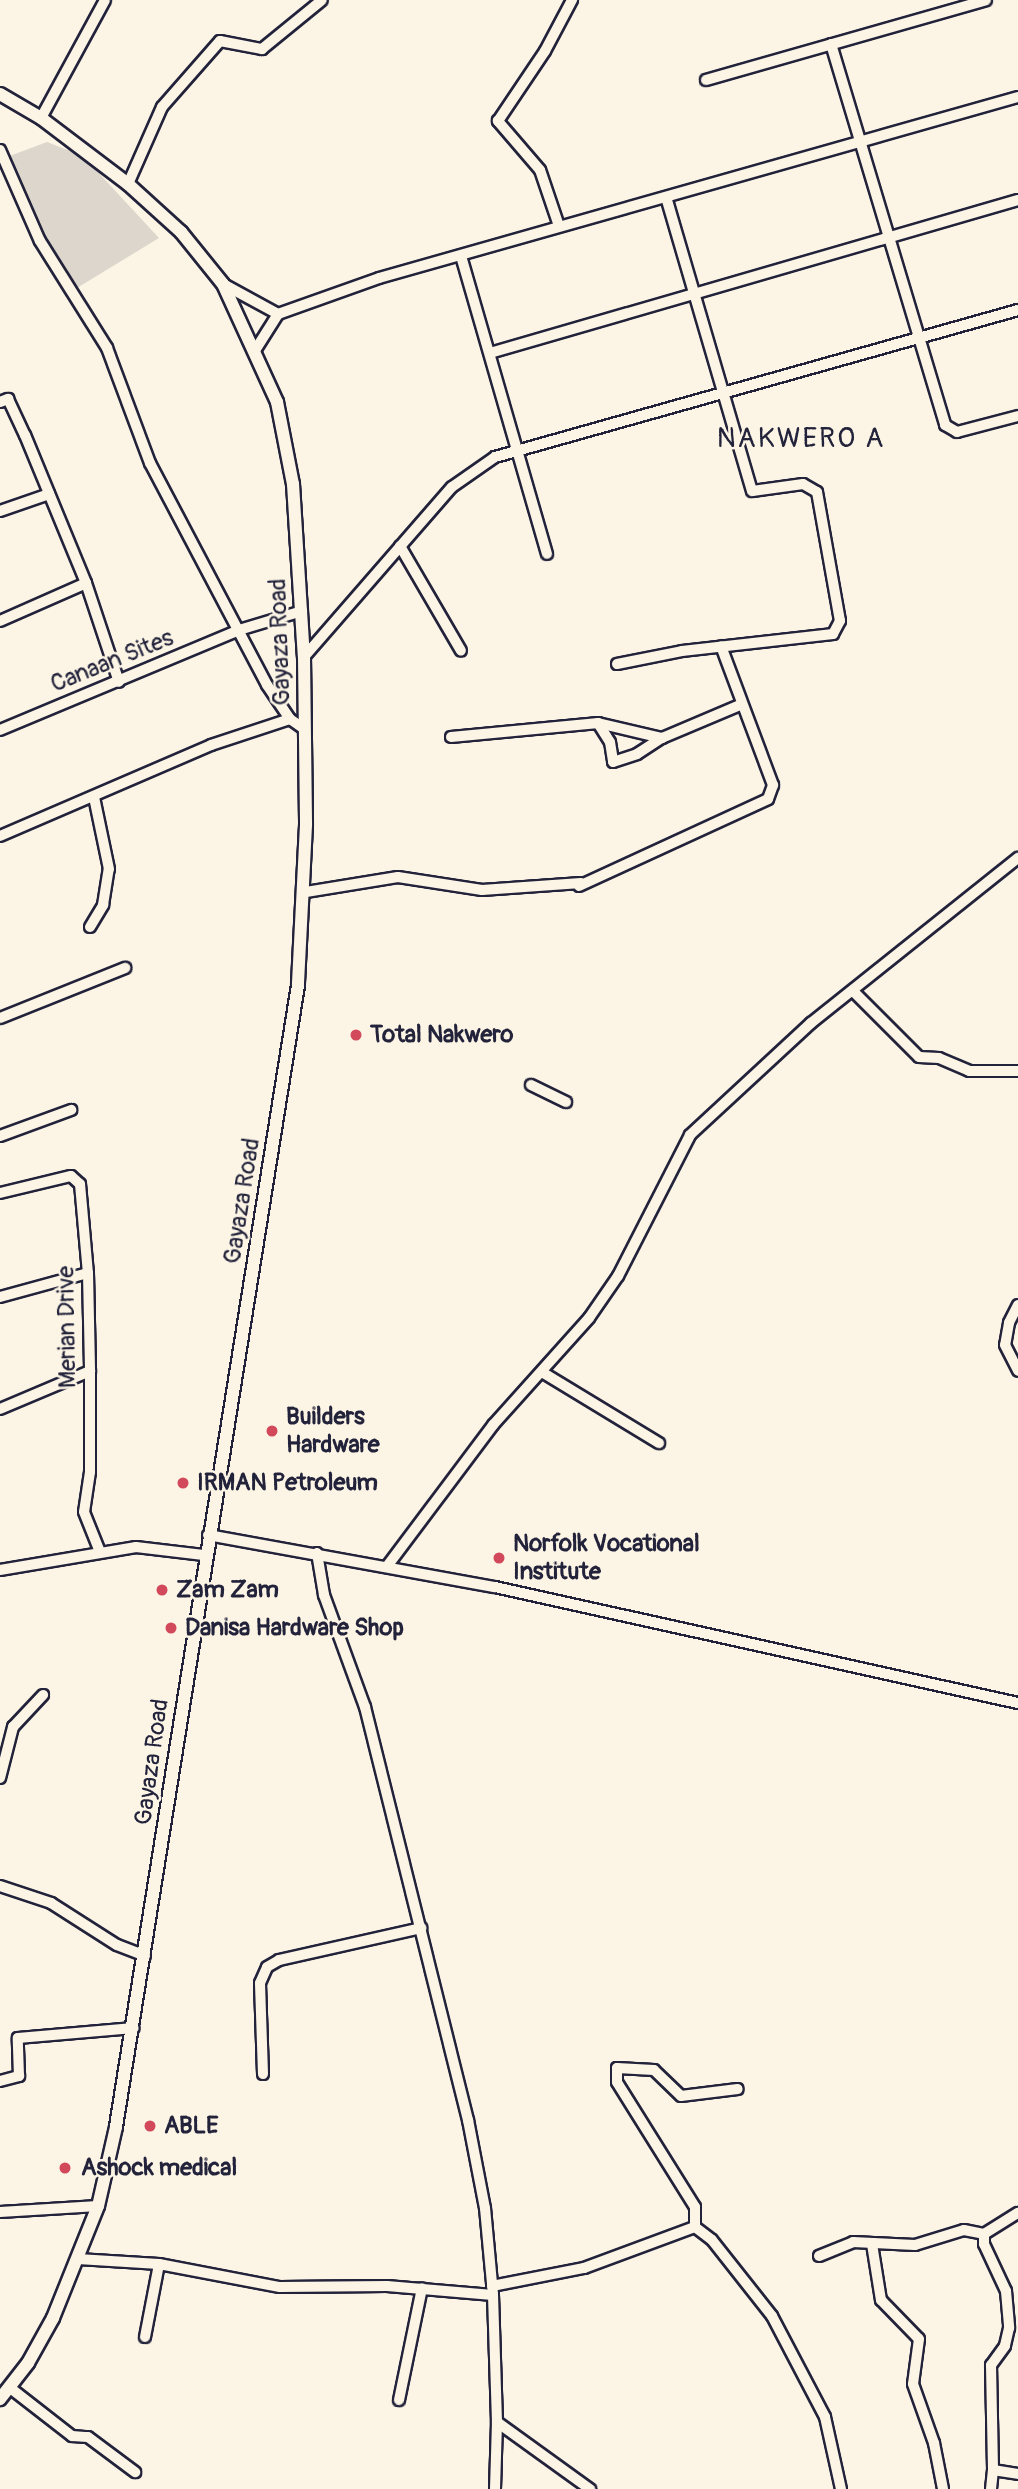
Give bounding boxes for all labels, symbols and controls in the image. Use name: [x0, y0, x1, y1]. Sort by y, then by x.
district label: NAKWERO A: [718, 422, 884, 456]
street label: Gayaza Road: [263, 578, 297, 706]
street label: Canaan Sites: [46, 623, 178, 699]
place label: Total Nakwero: [370, 1021, 513, 1049]
marker: Total Nakwero: [348, 1027, 364, 1043]
street label: Gayaza Road: [218, 1136, 266, 1266]
street label: Merian Drive: [52, 1266, 82, 1388]
place label: Builders Hardware: [286, 1403, 379, 1459]
marker: Builders Hardware: [264, 1423, 280, 1439]
place label: IRMAN Petroleum: [197, 1469, 378, 1497]
marker: IRMAN Petroleum: [175, 1475, 191, 1491]
place label: Norfolk Vocational Institute: [513, 1530, 700, 1586]
marker: Norfolk Vocational Institute: [491, 1550, 507, 1566]
place label: Zam Zam: [176, 1576, 279, 1604]
marker: Zam Zam: [154, 1582, 170, 1598]
place label: Danisa Hardware Shop: [185, 1614, 404, 1642]
marker: Danisa Hardware Shop: [163, 1620, 179, 1636]
street label: Gayaza Road: [129, 1697, 175, 1827]
place label: ABLE: [164, 2112, 219, 2140]
marker: ABLE: [142, 2118, 158, 2134]
place label: Ashock medical: [81, 2154, 237, 2182]
marker: Ashock medical: [55, 2158, 75, 2178]

